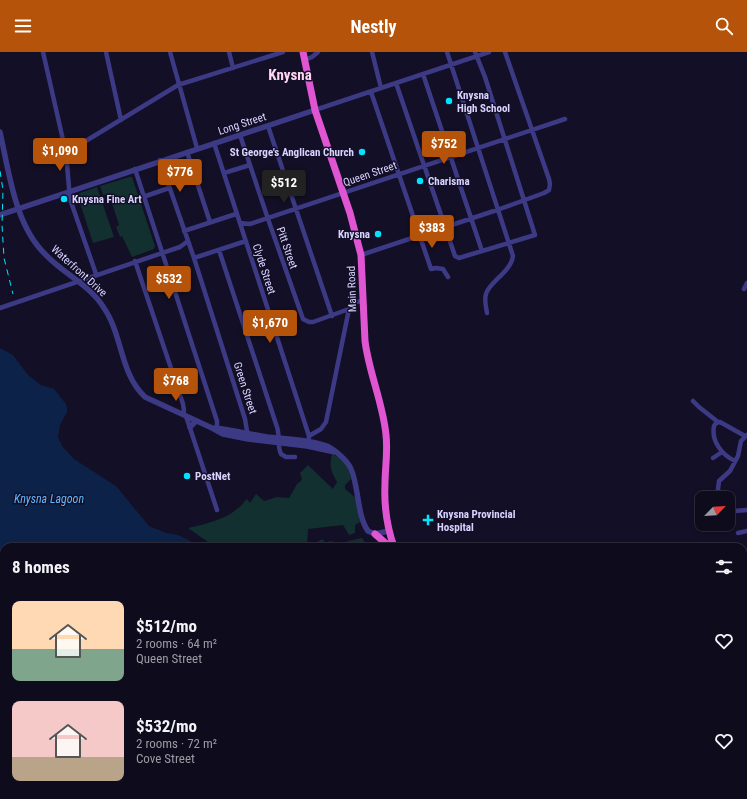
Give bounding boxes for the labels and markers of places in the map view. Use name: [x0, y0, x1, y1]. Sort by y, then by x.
place label: Knysna High School: [457, 89, 510, 115]
marker: Knysna High School: [444, 96, 454, 106]
pin: $752: [420, 131, 468, 165]
pin: $1,090: [27, 138, 93, 172]
place label: St George's Anglican Church: [230, 146, 354, 159]
marker: St George's Anglican Church: [357, 147, 367, 157]
pin: $776: [156, 159, 204, 193]
pin: $512: [260, 170, 308, 204]
place label: Charisma: [428, 175, 470, 188]
marker: Charisma: [415, 176, 425, 186]
place label: Knysna Fine Art: [72, 193, 142, 206]
marker: Knysna Fine Art: [59, 194, 69, 204]
pin: $383: [408, 215, 456, 249]
place label: Knysna: [338, 228, 370, 241]
marker: Knysna: [373, 229, 383, 239]
pin: $532: [145, 266, 193, 300]
pin: $1,670: [237, 310, 303, 344]
pin: $768: [152, 368, 200, 402]
place label: PostNet: [195, 470, 231, 483]
marker: PostNet: [182, 471, 192, 481]
place label: Knysna Provincial Hospital: [437, 508, 516, 534]
marker: Knysna Provincial Hospital: [422, 514, 434, 526]

